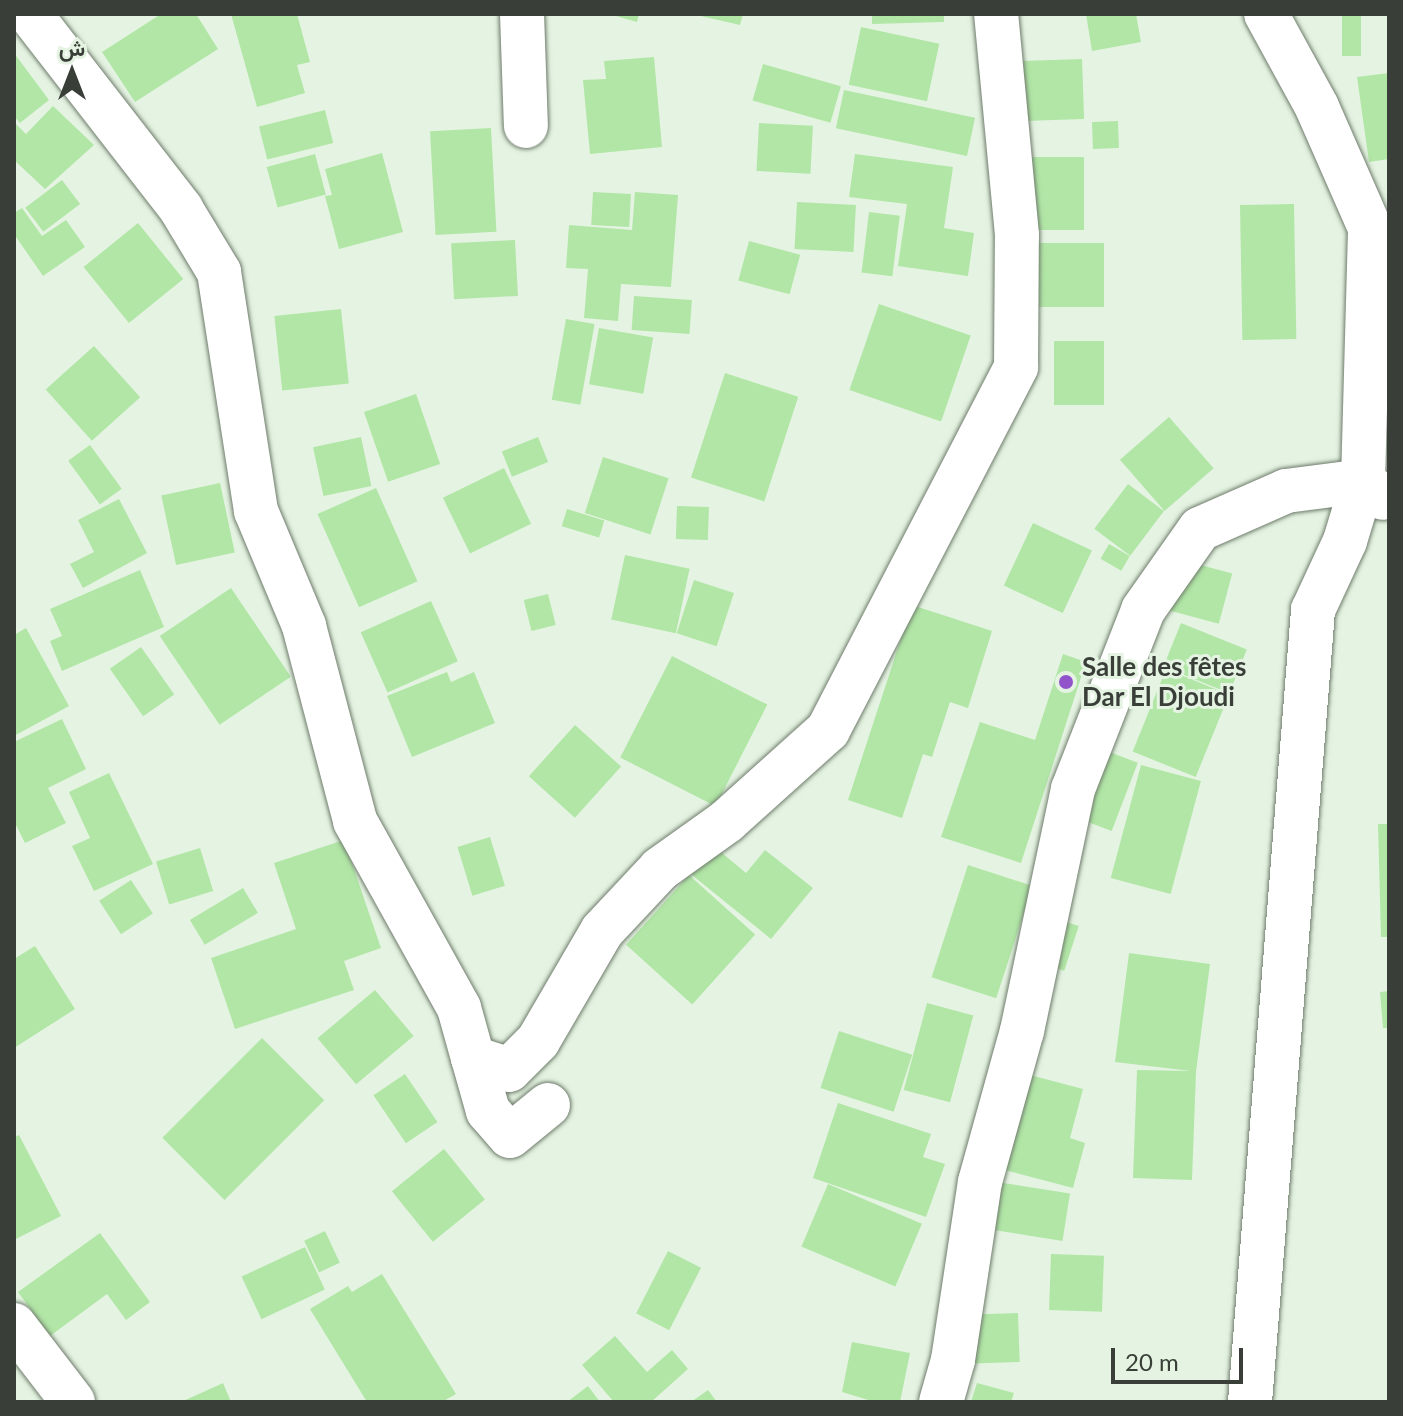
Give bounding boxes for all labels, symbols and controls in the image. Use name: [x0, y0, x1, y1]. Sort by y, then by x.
north arrow: [32, 32, 112, 112]
text: ش: [59, 34, 85, 61]
place label: Salle des fêtes Dar El Djoudi: [1082, 651, 1246, 712]
marker: Salle des fêtes Dar El Djoudi: [1057, 673, 1075, 691]
scale bar: [1115, 1332, 1247, 1382]
text: 20 m: [1125, 1347, 1179, 1376]

